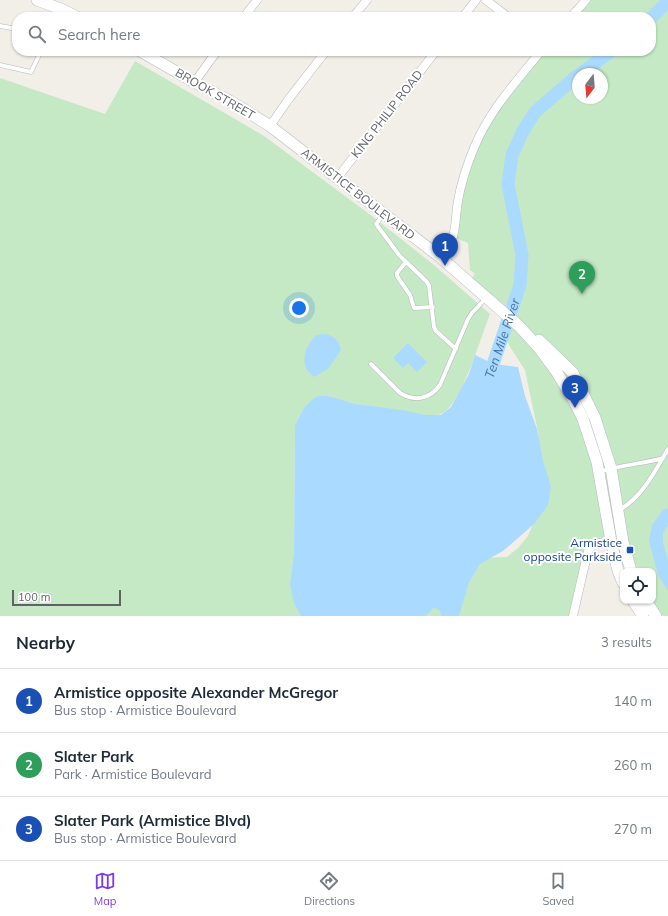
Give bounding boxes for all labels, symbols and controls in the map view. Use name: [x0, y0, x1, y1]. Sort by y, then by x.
search box: [12, 12, 656, 56]
icon: search: [26, 23, 48, 45]
text: Search here: [58, 25, 140, 44]
street label: BROOK STREET: [173, 65, 258, 123]
street label: KING PHILIP ROAD: [348, 67, 426, 161]
north arrow: [572, 68, 608, 104]
street label: ARMISTICE BOULEVARD: [298, 145, 418, 243]
pin: 1: [432, 233, 458, 266]
pin: 2: [569, 261, 595, 294]
water label: Ten Mile River: [481, 295, 523, 380]
your location: [289, 298, 309, 318]
pin: 3: [562, 375, 588, 408]
place label: Armistice opposite Parkside: [524, 535, 622, 564]
marker: Armistice opposite Parkside: [625, 545, 635, 555]
map controls: [620, 568, 656, 604]
button: locate: [620, 568, 656, 604]
scale bar: [12, 588, 121, 607]
text: 100 m: [18, 590, 50, 604]
text: Nearby: [16, 632, 75, 653]
text: 3 results: [601, 634, 652, 650]
text: Armistice opposite Alexander McGregor: [54, 683, 338, 702]
text: 1: [25, 693, 33, 709]
text: 140 m: [614, 693, 652, 709]
text: Bus stop · Armistice Boulevard: [54, 702, 237, 718]
text: Slater Park: [54, 747, 134, 766]
text: 2: [25, 757, 33, 773]
text: 260 m: [614, 757, 652, 773]
text: Park · Armistice Boulevard: [54, 766, 212, 782]
text: Slater Park (Armistice Blvd): [54, 811, 252, 830]
text: 3: [25, 821, 33, 837]
text: 270 m: [614, 821, 652, 837]
text: Bus stop · Armistice Boulevard: [54, 830, 237, 846]
tab: Map: [94, 870, 116, 908]
tab: Directions: [304, 870, 355, 908]
tab: Saved: [542, 870, 574, 908]

